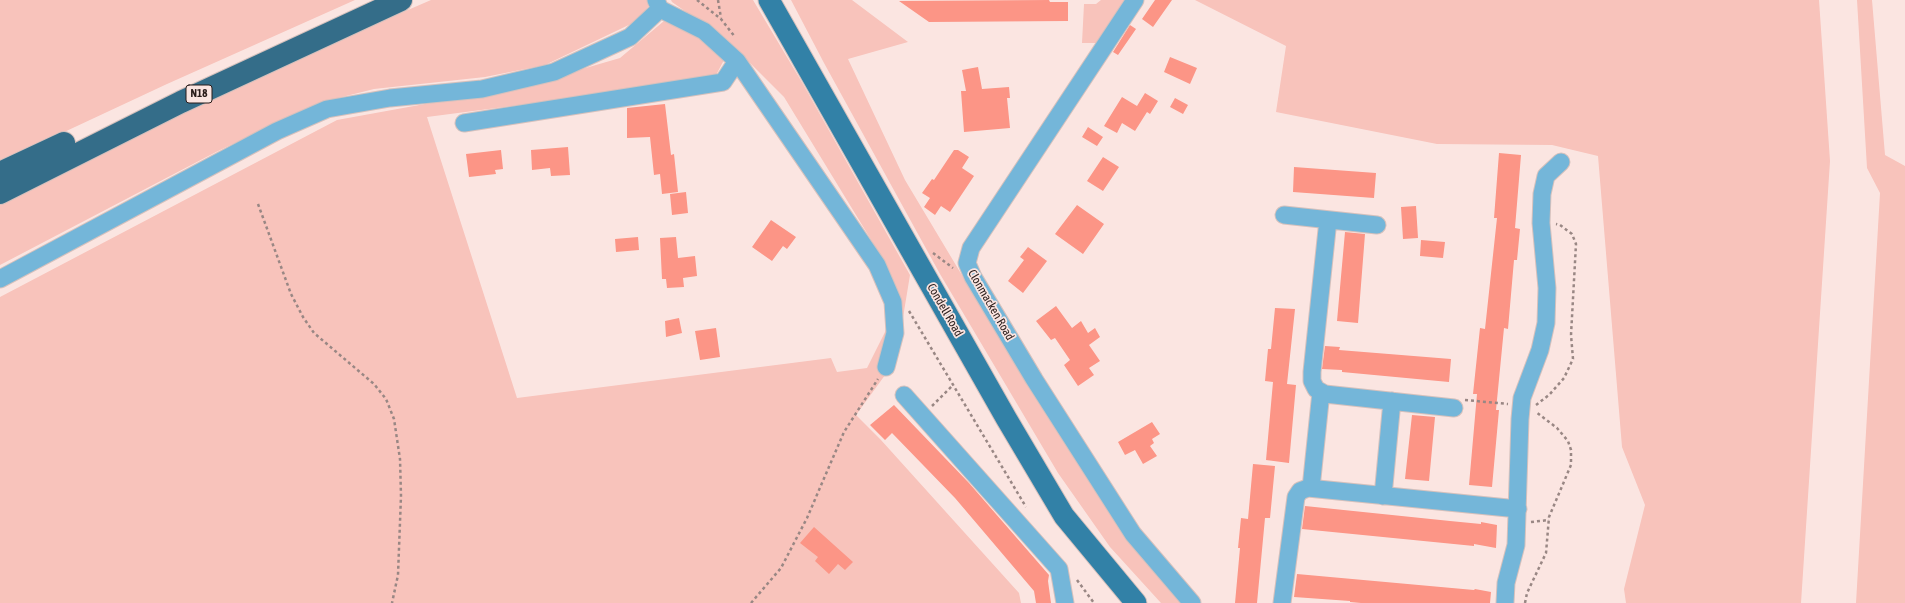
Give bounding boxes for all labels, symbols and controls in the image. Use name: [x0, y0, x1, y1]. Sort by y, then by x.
road number: N18: [186, 85, 212, 103]
street label: Clonmacken Road: [965, 267, 1017, 343]
street label: Condell Road: [924, 281, 966, 339]

